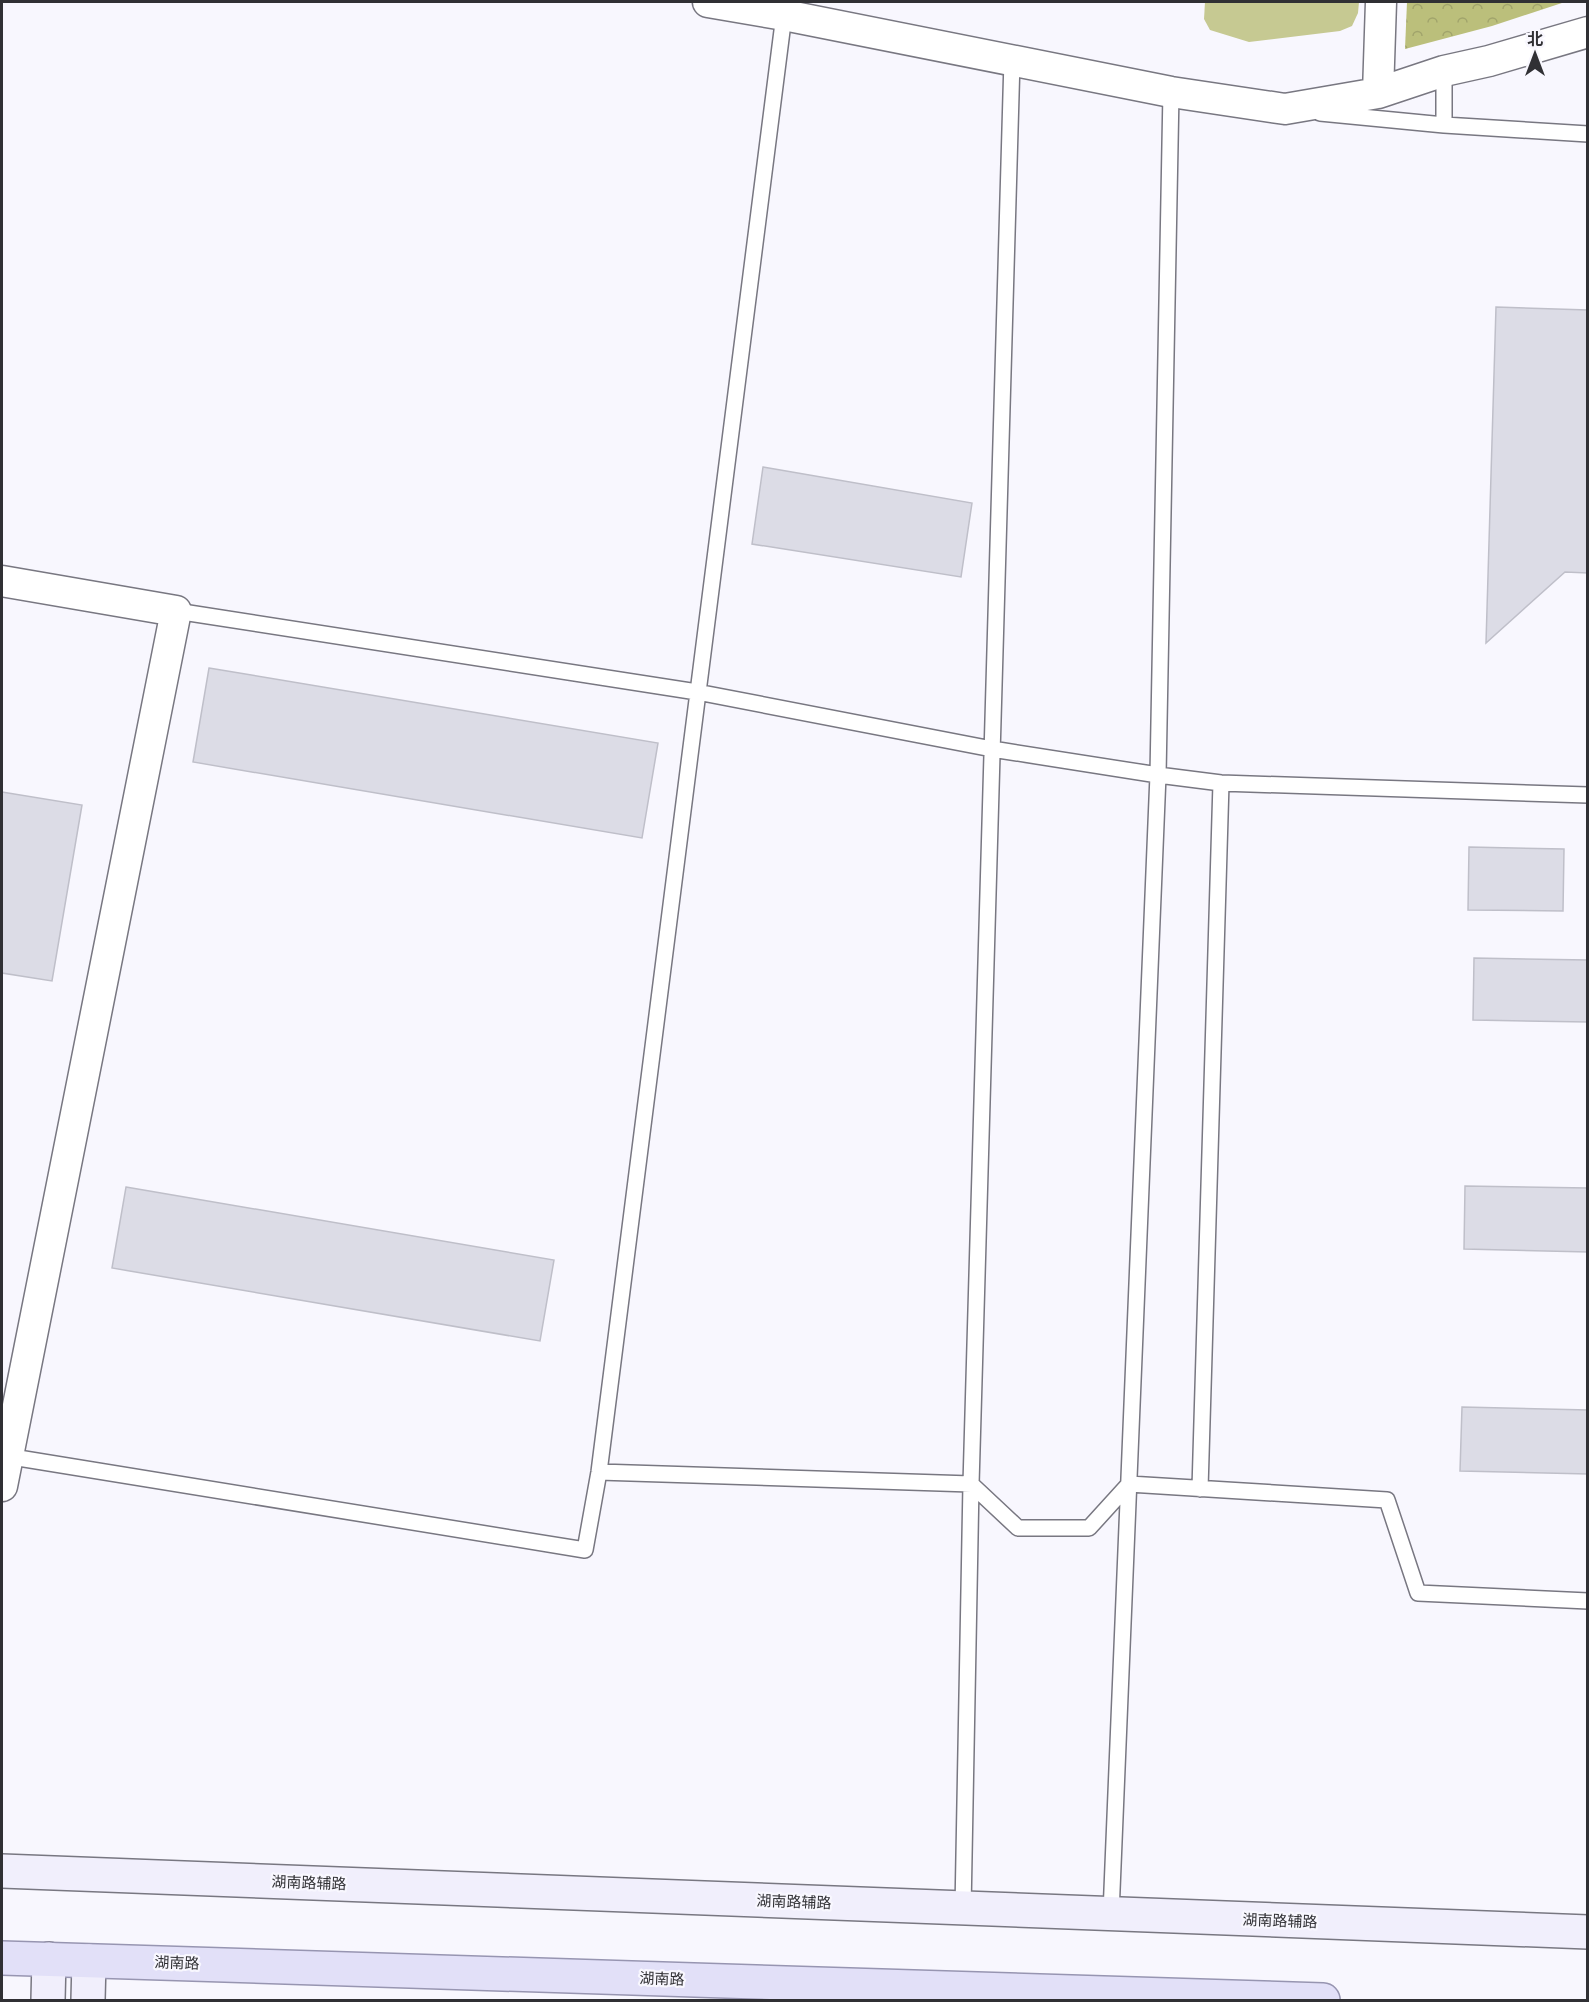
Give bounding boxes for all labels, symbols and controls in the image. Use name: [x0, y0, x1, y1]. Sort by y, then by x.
north arrow: [1505, 24, 1565, 84]
text: 北: [1527, 29, 1543, 50]
street label: 湖南路辅路: [271, 1872, 347, 1894]
street label: 湖南路辅路: [756, 1891, 832, 1913]
street label: 湖南路辅路: [1242, 1910, 1318, 1932]
street label: 湖南路: [154, 1952, 200, 1974]
street label: 湖南路: [639, 1968, 685, 1990]

